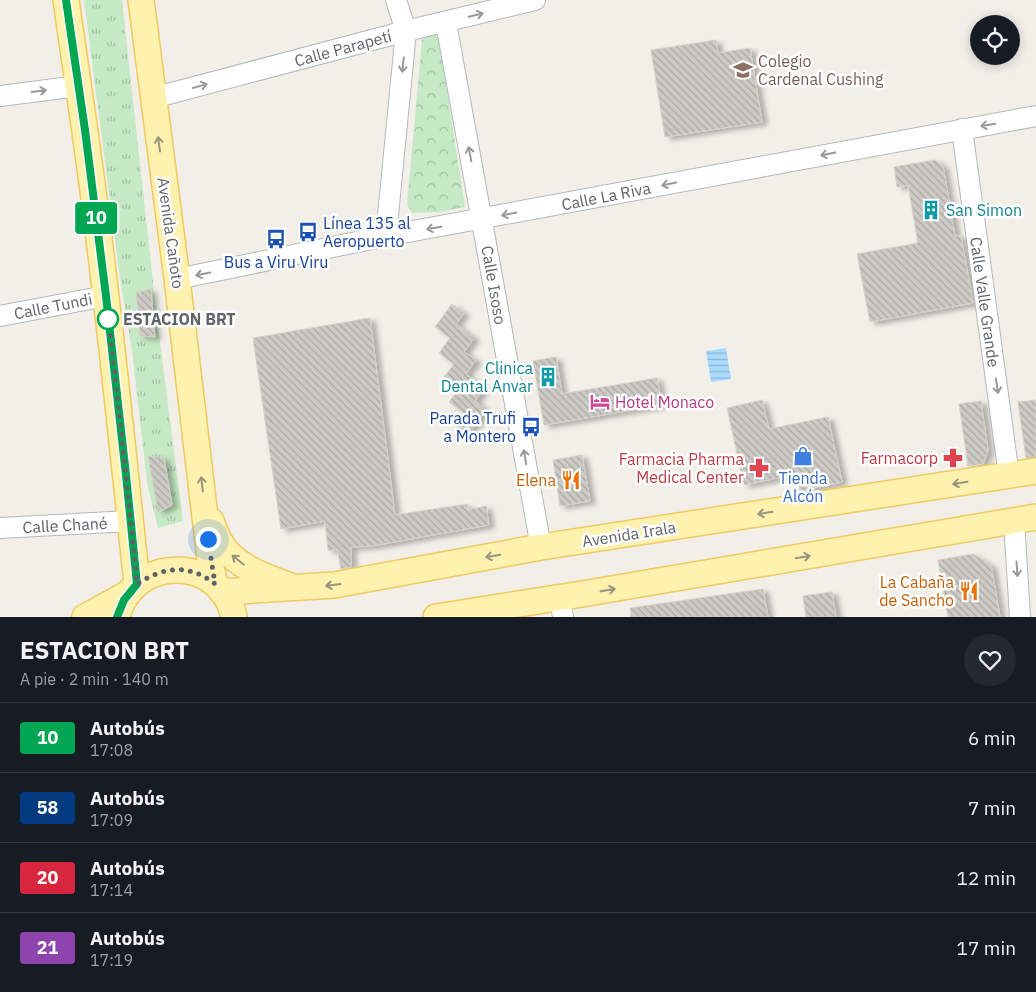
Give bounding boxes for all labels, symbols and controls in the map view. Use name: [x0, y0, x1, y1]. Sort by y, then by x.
one-way arrow: [467, 10, 483, 19]
map controls: [970, 15, 1020, 65]
button: locate: [970, 15, 1020, 65]
street label: Calle Parapetí: [292, 25, 394, 71]
place label: Colegio Cardenal Cushing: [758, 51, 884, 89]
one-way arrow: [398, 56, 408, 72]
school or university icon: Colegio Cardenal Cushing: [732, 59, 754, 81]
one-way arrow: [191, 81, 207, 90]
one-way arrow: [31, 86, 47, 96]
one-way arrow: [980, 120, 996, 130]
one-way arrow: [154, 137, 164, 153]
one-way arrow: [464, 146, 474, 162]
one-way arrow: [821, 150, 837, 160]
street label: Avenida Cañoto: [153, 176, 189, 290]
street label: Calle La Riva: [560, 177, 653, 214]
one-way arrow: [661, 180, 677, 189]
building icon: San Simon: [920, 199, 942, 221]
place label: San Simon: [946, 200, 1022, 220]
line badge: 10: [74, 202, 118, 234]
text: 10: [85, 206, 107, 229]
one-way arrow: [501, 209, 517, 219]
place label: Línea 135 al Aeropuerto: [323, 213, 411, 251]
bus stop icon: Línea 135 al Aeropuerto: [297, 221, 319, 243]
one-way arrow: [426, 223, 442, 233]
bus stop icon: Bus a Viru Viru: [265, 228, 287, 250]
street label: Calle Valle Grande: [966, 236, 1004, 369]
street label: Calle Isoso: [477, 244, 511, 326]
place label: Bus a Viru Viru: [224, 252, 328, 272]
one-way arrow: [195, 270, 211, 279]
street label: Calle Tundi: [12, 289, 94, 323]
marker: ESTACION BRT: [97, 308, 119, 330]
place label: ESTACION BRT: [123, 309, 236, 329]
place label: Clinica Dental Anvar: [441, 358, 533, 396]
building icon: Clinica Dental Anvar: [537, 366, 559, 388]
one-way arrow: [992, 377, 1002, 393]
hotel icon: Hotel Monaco: [589, 391, 611, 413]
place label: Hotel Monaco: [615, 392, 714, 412]
place label: Parada Trufi a Montero: [430, 408, 516, 446]
bus stop icon: Parada Trufi a Montero: [520, 416, 542, 438]
shop icon: Tienda Alcón: [792, 445, 814, 467]
pharmacy icon: Farmacorp: [942, 447, 964, 469]
place label: Farmacorp: [861, 448, 938, 468]
one-way arrow: [520, 449, 530, 465]
place label: Farmacia Pharma Medical Center: [619, 449, 744, 487]
pharmacy icon: Farmacia Pharma Medical Center: [748, 457, 770, 479]
place label: Tienda Alcón: [779, 468, 828, 506]
restaurant icon: Elena: [560, 469, 582, 491]
place label: Elena: [516, 470, 556, 490]
one-way arrow: [197, 476, 207, 492]
one-way arrow: [953, 478, 969, 488]
one-way arrow: [758, 508, 774, 518]
street label: Calle Chané: [22, 513, 108, 537]
street label: Avenida Irala: [581, 517, 678, 551]
your location: [196, 527, 221, 552]
one-way arrow: [794, 551, 810, 561]
one-way arrow: [486, 552, 502, 562]
one-way arrow: [232, 555, 245, 566]
one-way arrow: [1013, 561, 1022, 577]
place label: La Cabaña de Sancho: [879, 572, 954, 610]
one-way arrow: [326, 580, 342, 590]
restaurant icon: La Cabaña de Sancho: [958, 580, 980, 602]
one-way arrow: [600, 584, 616, 594]
text: ESTACION BRT: [20, 634, 189, 666]
button: heart: [964, 634, 1016, 686]
text: A pie · 2 min · 140 m: [20, 669, 169, 689]
text: Autobús: [90, 716, 165, 740]
text: 10: [37, 726, 58, 749]
text: 6 min: [968, 726, 1016, 750]
text: 17:08: [90, 740, 133, 760]
text: Autobús: [90, 786, 165, 810]
text: 58: [37, 796, 58, 819]
text: 7 min: [968, 796, 1016, 820]
text: 17:09: [90, 810, 133, 830]
text: Autobús: [90, 856, 165, 880]
text: 20: [37, 866, 58, 889]
text: 12 min: [957, 866, 1016, 890]
text: 17:14: [90, 880, 133, 900]
text: Autobús: [90, 926, 165, 950]
text: 21: [37, 936, 58, 959]
text: 17 min: [957, 936, 1016, 960]
text: 17:19: [90, 950, 133, 970]

